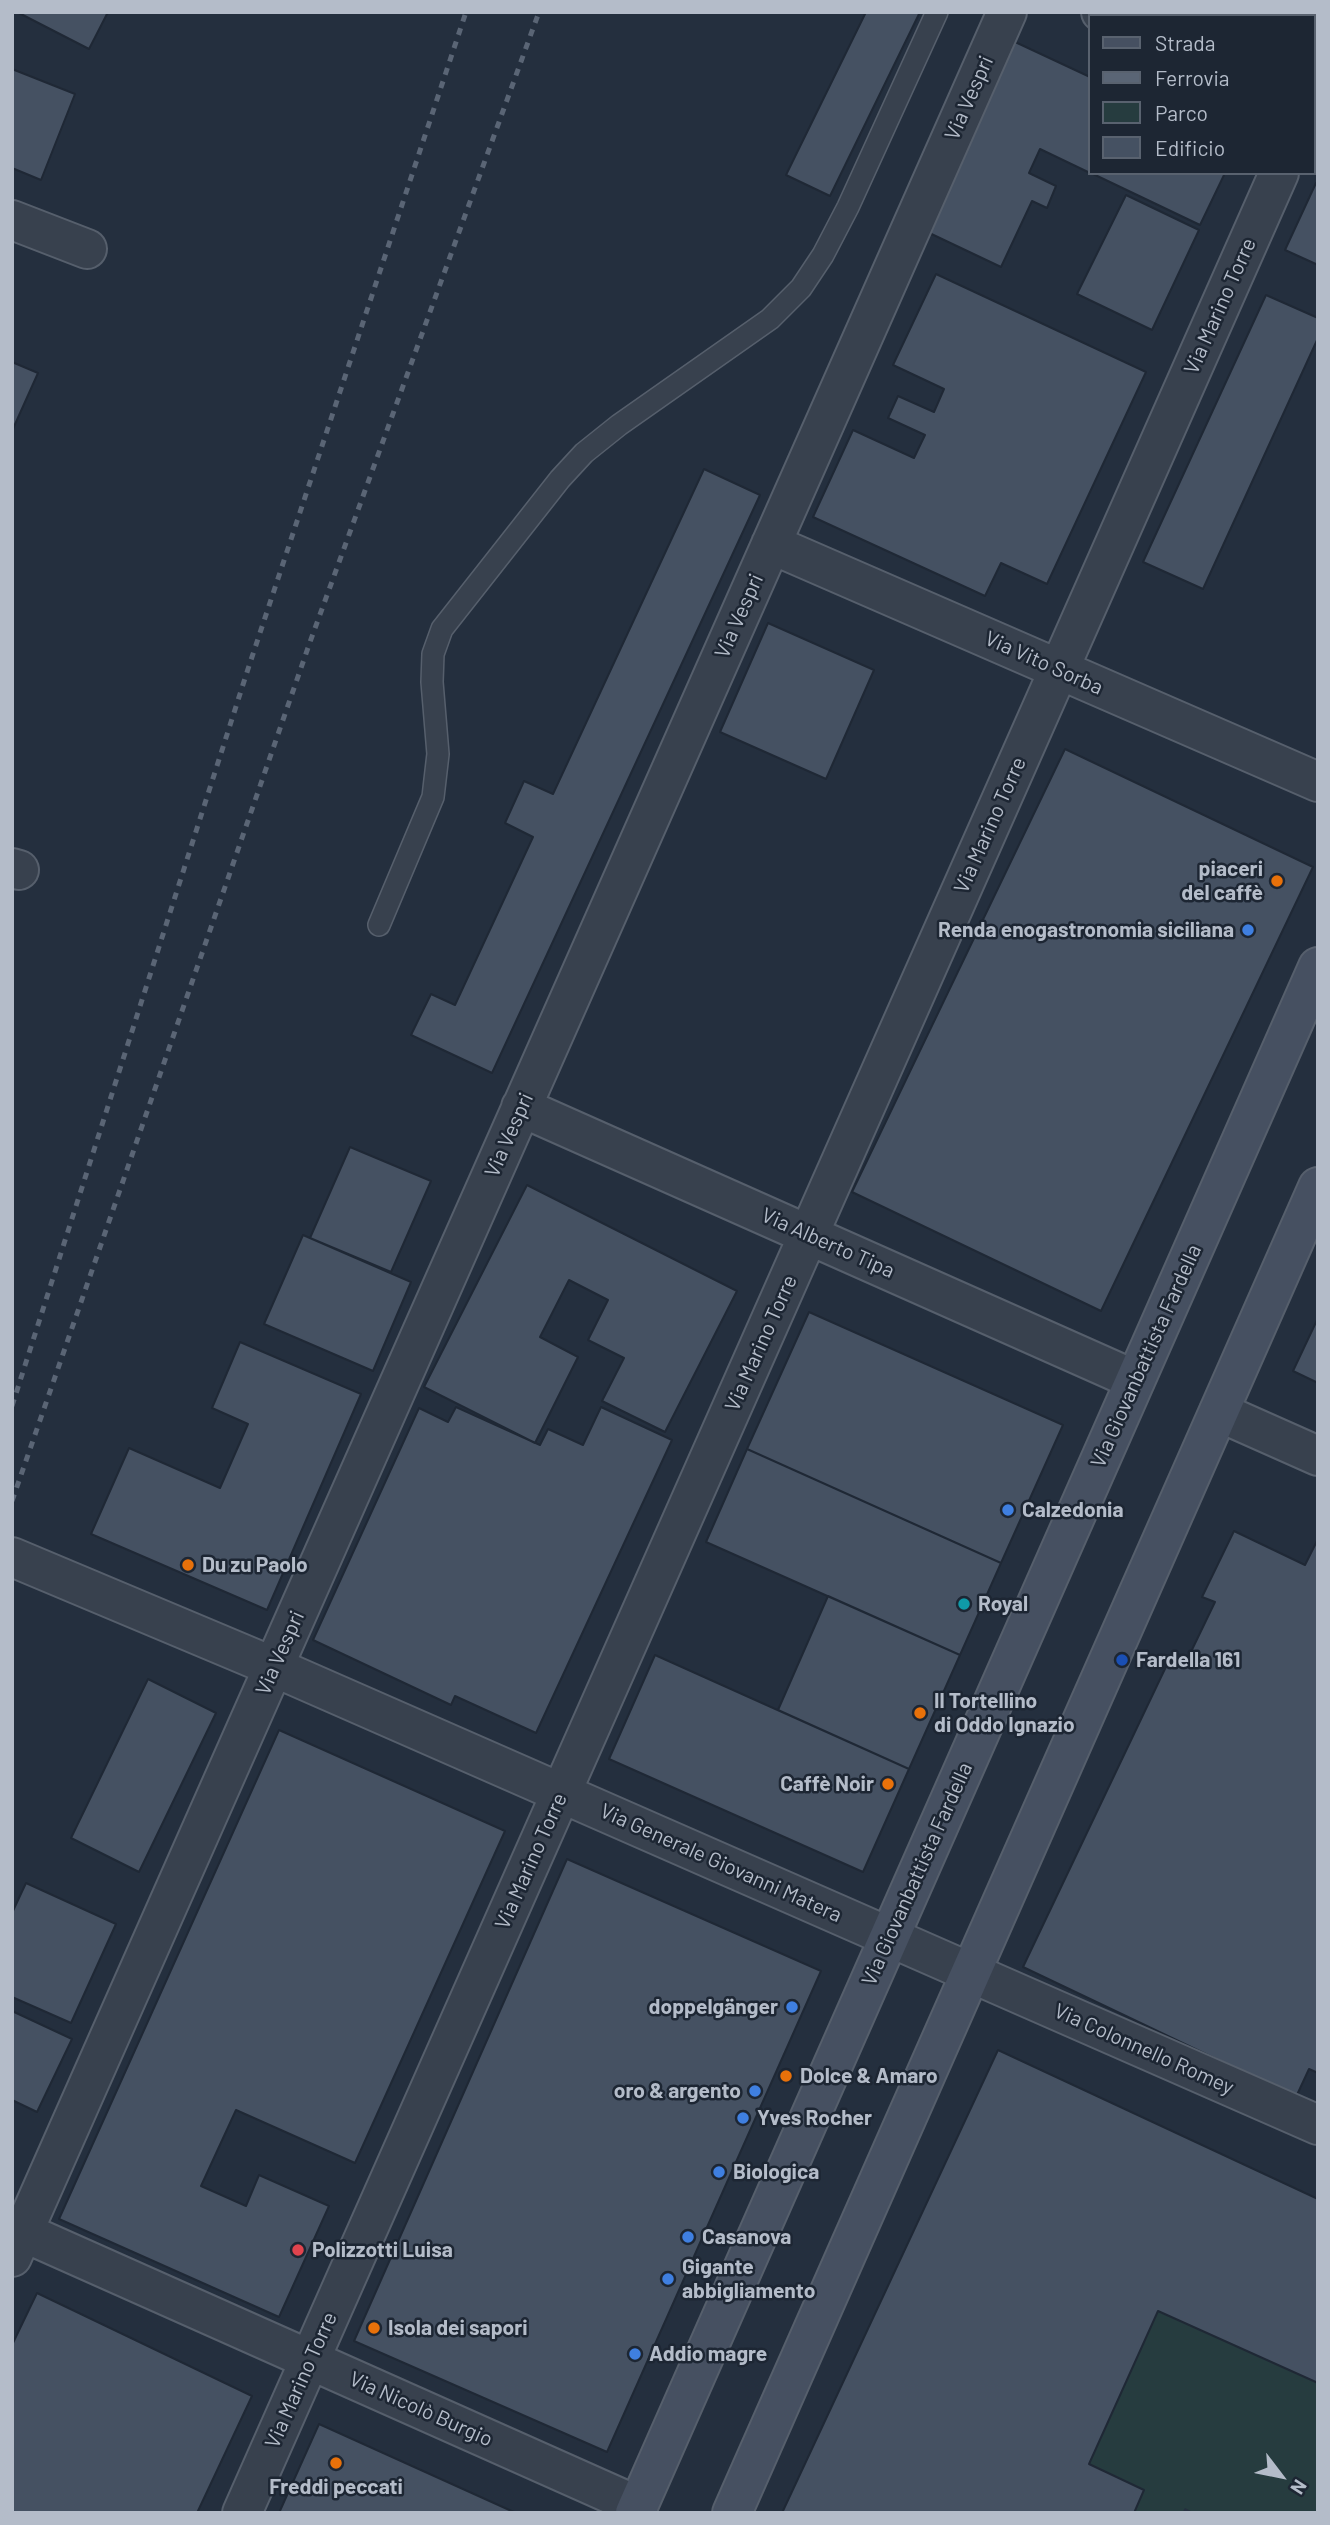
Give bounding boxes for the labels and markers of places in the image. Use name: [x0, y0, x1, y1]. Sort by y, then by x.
place label: piaceri del caffè: [1181, 856, 1263, 906]
marker: piaceri del caffè: [1269, 873, 1285, 889]
place label: Renda enogastronomia siciliana: [938, 917, 1234, 943]
marker: Renda enogastronomia siciliana: [1240, 922, 1256, 938]
place label: Calzedonia: [1022, 1497, 1124, 1523]
marker: Calzedonia: [1000, 1502, 1016, 1518]
place label: Du zu Paolo: [202, 1552, 308, 1578]
marker: Du zu Paolo: [180, 1557, 196, 1573]
place label: Royal: [978, 1591, 1028, 1617]
marker: Royal: [956, 1596, 972, 1612]
place label: Fardella 161: [1136, 1647, 1240, 1673]
marker: Fardella 161: [1114, 1652, 1130, 1668]
place label: Il Tortellino di Oddo Ignazio: [934, 1688, 1075, 1738]
marker: Il Tortellino di Oddo Ignazio: [912, 1705, 928, 1721]
place label: Caffè Noir: [780, 1771, 874, 1797]
marker: Caffè Noir: [880, 1776, 896, 1792]
place label: doppelgänger: [649, 1994, 778, 2020]
marker: doppelgänger: [784, 1999, 800, 2015]
place label: Dolce & Amaro: [800, 2063, 938, 2089]
marker: Dolce & Amaro: [778, 2068, 794, 2084]
place label: oro & argento: [614, 2078, 741, 2104]
marker: oro & argento: [747, 2083, 763, 2099]
place label: Yves Rocher: [757, 2105, 872, 2131]
marker: Yves Rocher: [735, 2110, 751, 2126]
place label: Biologica: [733, 2159, 819, 2185]
marker: Biologica: [711, 2164, 727, 2180]
place label: Casanova: [702, 2224, 791, 2250]
marker: Casanova: [680, 2229, 696, 2245]
place label: Polizzotti Luisa: [312, 2237, 453, 2263]
marker: Polizzotti Luisa: [290, 2242, 306, 2258]
place label: Gigante abbigliamento: [682, 2254, 815, 2304]
marker: Gigante abbigliamento: [660, 2271, 676, 2287]
place label: Isola dei sapori: [388, 2315, 528, 2341]
marker: Isola dei sapori: [366, 2320, 382, 2336]
place label: Addio magre: [649, 2341, 767, 2367]
marker: Addio magre: [627, 2346, 643, 2362]
marker: Freddi peccati: [328, 2455, 344, 2471]
place label: Freddi peccati: [269, 2474, 403, 2500]

